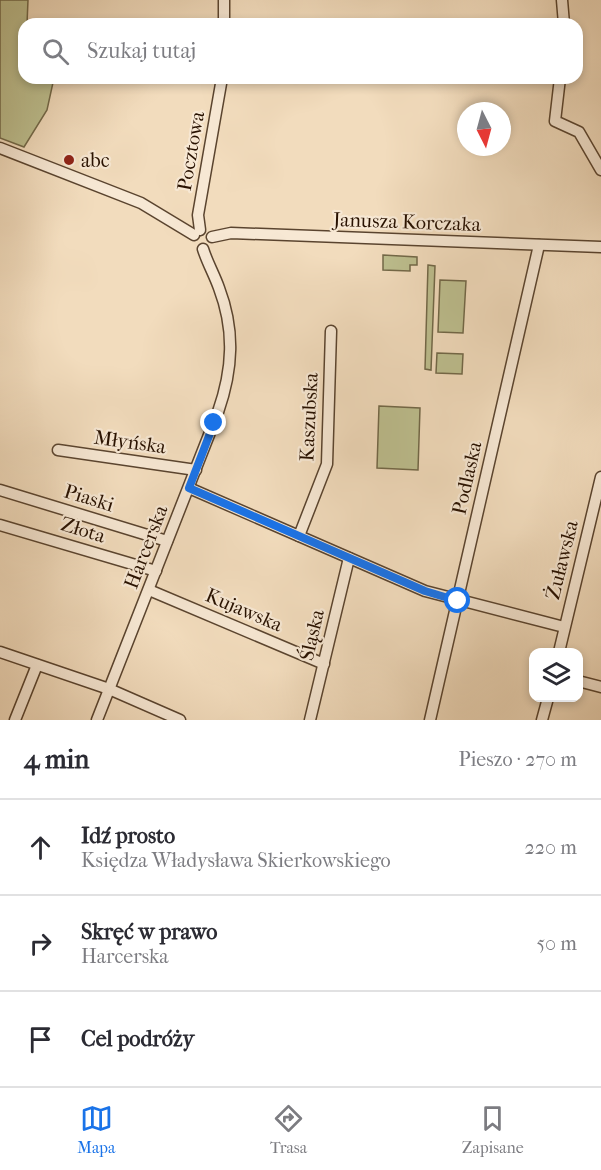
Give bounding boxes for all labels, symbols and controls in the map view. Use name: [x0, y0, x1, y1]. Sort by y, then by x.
search box: [18, 18, 583, 84]
icon: search: [39, 35, 72, 68]
text: Szukaj tutaj: [87, 38, 196, 64]
north arrow: [457, 102, 511, 156]
street label: Pocztowa: [173, 109, 209, 192]
place label: abc: [81, 149, 110, 172]
marker: abc: [62, 153, 76, 167]
street label: Janusza Korczaka: [331, 208, 482, 236]
street label: Kaszubska: [295, 371, 323, 462]
route end: [200, 409, 226, 435]
street label: Młyńska: [93, 426, 168, 459]
street label: Podlaska: [447, 438, 487, 517]
street label: Piaski: [61, 480, 117, 516]
street label: Harcerska: [120, 501, 173, 592]
street label: Złota: [58, 512, 109, 548]
street label: Żuławska: [540, 517, 583, 602]
street label: Kujawska: [202, 584, 287, 637]
route start: [444, 587, 470, 613]
street label: Śląska: [294, 606, 329, 663]
map controls: [529, 648, 583, 702]
button: layers: [529, 648, 583, 702]
text: 4 min: [24, 744, 89, 775]
text: Pieszo · 270 m: [458, 748, 577, 771]
text: Idź prosto: [81, 823, 175, 849]
icon: ahead: [24, 831, 57, 864]
text: 220 m: [524, 836, 577, 859]
text: Księdza Władysława Skierkowskiego: [81, 849, 391, 872]
text: Skręć w prawo: [81, 919, 217, 945]
icon: right: [24, 927, 57, 960]
text: 50 m: [536, 932, 577, 955]
text: Harcerska: [81, 945, 169, 968]
icon: arrive: [24, 1023, 57, 1056]
text: Cel podróży: [81, 1026, 194, 1052]
tab: Mapa: [77, 1102, 115, 1157]
tab: Trasa: [270, 1102, 307, 1157]
tab: Zapisane: [462, 1102, 524, 1157]

